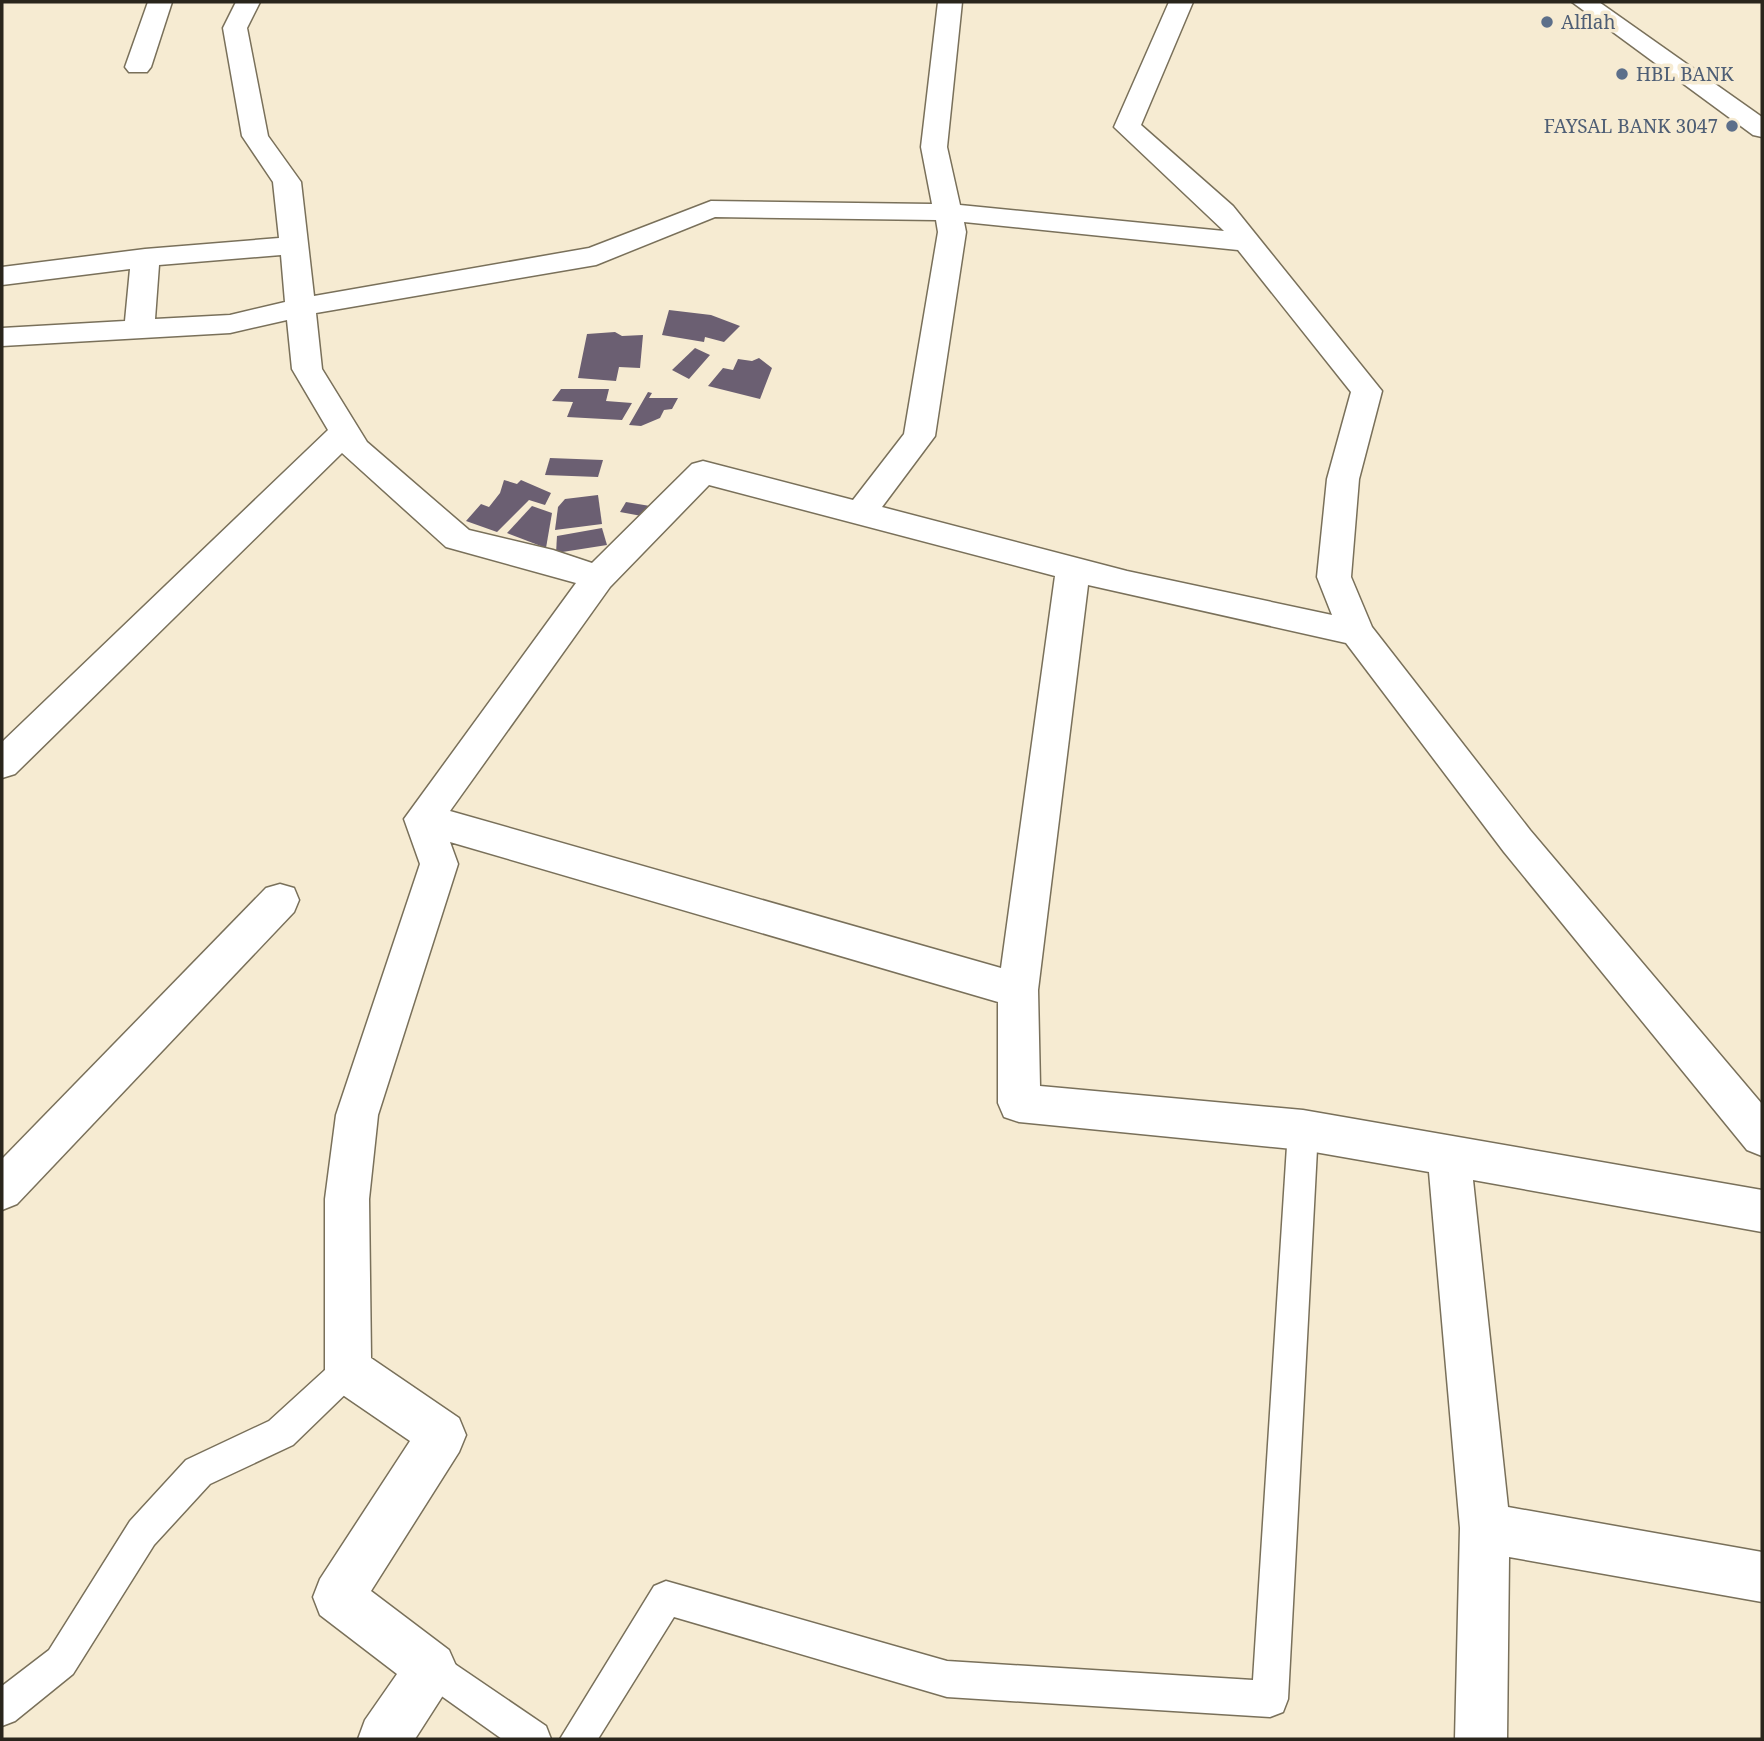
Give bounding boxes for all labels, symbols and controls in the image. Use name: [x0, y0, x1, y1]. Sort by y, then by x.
place label: Alflah: [1561, 9, 1616, 35]
marker: Alflah: [1539, 14, 1555, 30]
place label: HBL BANK: [1636, 61, 1734, 87]
marker: HBL BANK: [1614, 66, 1630, 82]
place label: FAYSAL BANK 3047: [1544, 113, 1718, 139]
marker: FAYSAL BANK 3047: [1724, 118, 1740, 134]

